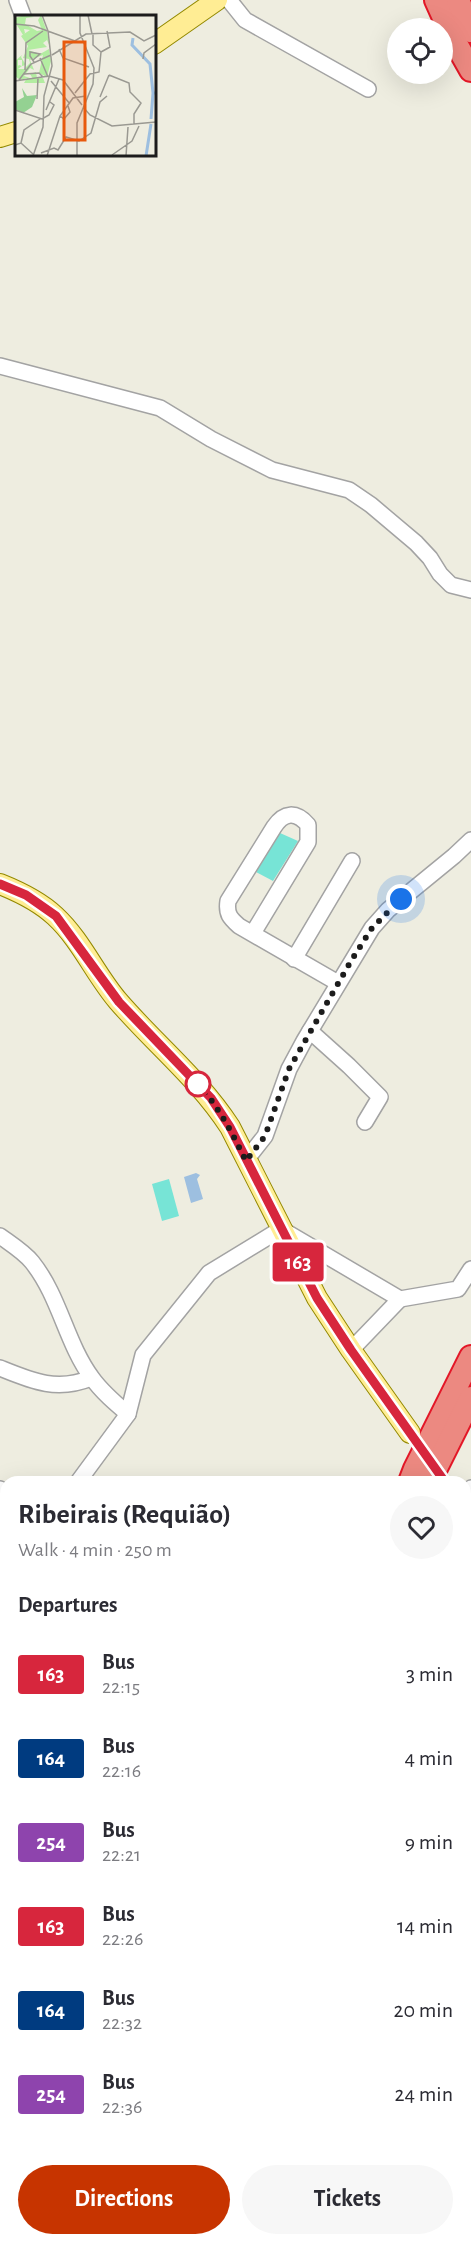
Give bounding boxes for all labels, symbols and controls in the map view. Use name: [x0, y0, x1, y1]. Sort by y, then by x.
inset map: [15, 15, 156, 156]
map controls: [387, 18, 453, 84]
button: locate: [387, 18, 453, 84]
your location: [386, 884, 416, 914]
unlabelled marker: [185, 1071, 211, 1097]
line badge: 163: [264, 1242, 332, 1282]
text: 163: [285, 1252, 311, 1273]
button: heart: [390, 1496, 453, 1559]
text: Ribeirais (Requião): [18, 1501, 231, 1529]
text: Walk · 4 min · 250 m: [18, 1540, 172, 1560]
text: Departures: [18, 1594, 118, 1616]
text: Bus: [102, 1651, 135, 1673]
text: 3 min: [406, 1663, 453, 1685]
text: 163: [38, 1664, 64, 1685]
text: 22:15: [102, 1677, 140, 1697]
text: Bus: [102, 1735, 135, 1757]
text: 4 min: [405, 1747, 453, 1769]
text: 164: [37, 1748, 65, 1769]
text: 22:16: [102, 1761, 141, 1781]
text: Bus: [102, 1819, 135, 1841]
text: 9 min: [405, 1831, 453, 1853]
text: 254: [36, 1832, 66, 1853]
text: 22:21: [102, 1845, 141, 1865]
text: Bus: [102, 1903, 135, 1925]
text: 14 min: [397, 1915, 453, 1937]
text: 163: [38, 1916, 64, 1937]
text: 22:26: [102, 1929, 143, 1949]
text: Bus: [102, 1987, 135, 2009]
text: 20 min: [393, 1999, 453, 2021]
text: 164: [37, 2000, 65, 2021]
text: 22:32: [102, 2013, 142, 2033]
text: Bus: [102, 2071, 135, 2093]
text: 24 min: [395, 2083, 453, 2105]
text: 254: [36, 2084, 66, 2105]
text: 22:36: [102, 2097, 142, 2117]
button: Directions: [18, 2165, 230, 2234]
button: Tickets: [242, 2165, 453, 2234]

